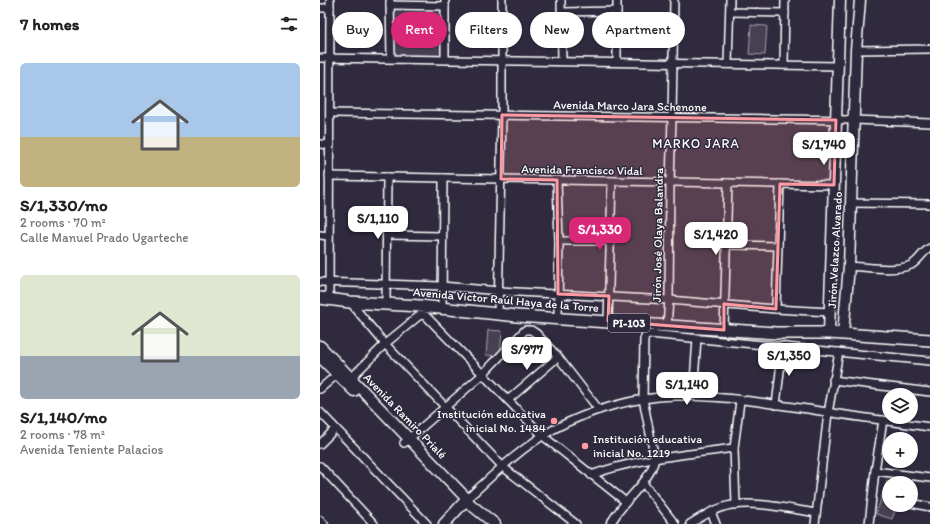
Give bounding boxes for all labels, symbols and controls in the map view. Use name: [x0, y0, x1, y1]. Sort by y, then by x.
chip: Buy: [332, 12, 383, 48]
chip: Rent: [391, 12, 447, 48]
chip: Filters: [455, 12, 522, 48]
chip: New: [530, 12, 584, 48]
chip: Apartment: [592, 12, 685, 48]
icon: filters: [278, 13, 300, 35]
text: 7 homes: [20, 14, 80, 34]
icon: home: [124, 89, 196, 161]
street label: Avenida Marco Jara Schenone: [553, 98, 707, 114]
pin: S/1,740: [787, 132, 861, 166]
district label: MARKO JARA: [652, 136, 740, 151]
text: S/1,740: [802, 137, 846, 152]
street label: Avenida Francisco Vidal: [521, 162, 643, 178]
street label: Jirón José Olaya Balandra: [650, 167, 666, 303]
street label: Jirón Velazco Alvarado: [825, 191, 845, 309]
text: S/1,330/mo: [20, 195, 108, 215]
pin: S/1,110: [341, 206, 415, 240]
text: S/1,110: [357, 211, 399, 226]
text: 2 rooms · 70 m²: [20, 215, 106, 230]
pin: S/1,330: [563, 217, 637, 251]
text: S/1,330: [578, 222, 622, 237]
pin: S/1,420: [679, 222, 753, 256]
text: S/1,420: [694, 227, 738, 242]
text: Calle Manuel Prado Ugarteche: [20, 230, 189, 245]
street label: Avenida Víctor Raúl Haya de la Torre: [412, 285, 600, 315]
icon: home: [124, 301, 196, 373]
road number: PI-103: [608, 314, 650, 332]
pin: S/977: [499, 337, 555, 371]
text: S/977: [511, 342, 543, 357]
pin: S/1,350: [752, 343, 826, 377]
text: S/1,350: [767, 348, 811, 363]
street label: Avenida Ramiro Prialé: [361, 370, 450, 462]
pin: S/1,140: [650, 372, 724, 406]
text: S/1,140: [665, 377, 709, 392]
map controls: [882, 388, 918, 512]
button: layers: [882, 388, 918, 424]
text: S/1,140/mo: [20, 407, 107, 427]
place label: Institución educativa inicial No. 1484: [437, 407, 546, 435]
marker: Institución educativa inicial No. 1484: [549, 416, 559, 426]
text: 2 rooms · 78 m²: [20, 427, 105, 442]
place label: Institución educativa inicial No. 1219: [593, 432, 702, 460]
button: +: [882, 432, 918, 468]
marker: Institución educativa inicial No. 1219: [580, 441, 590, 451]
text: Avenida Teniente Palacios: [20, 442, 163, 457]
button: −: [882, 476, 918, 512]

